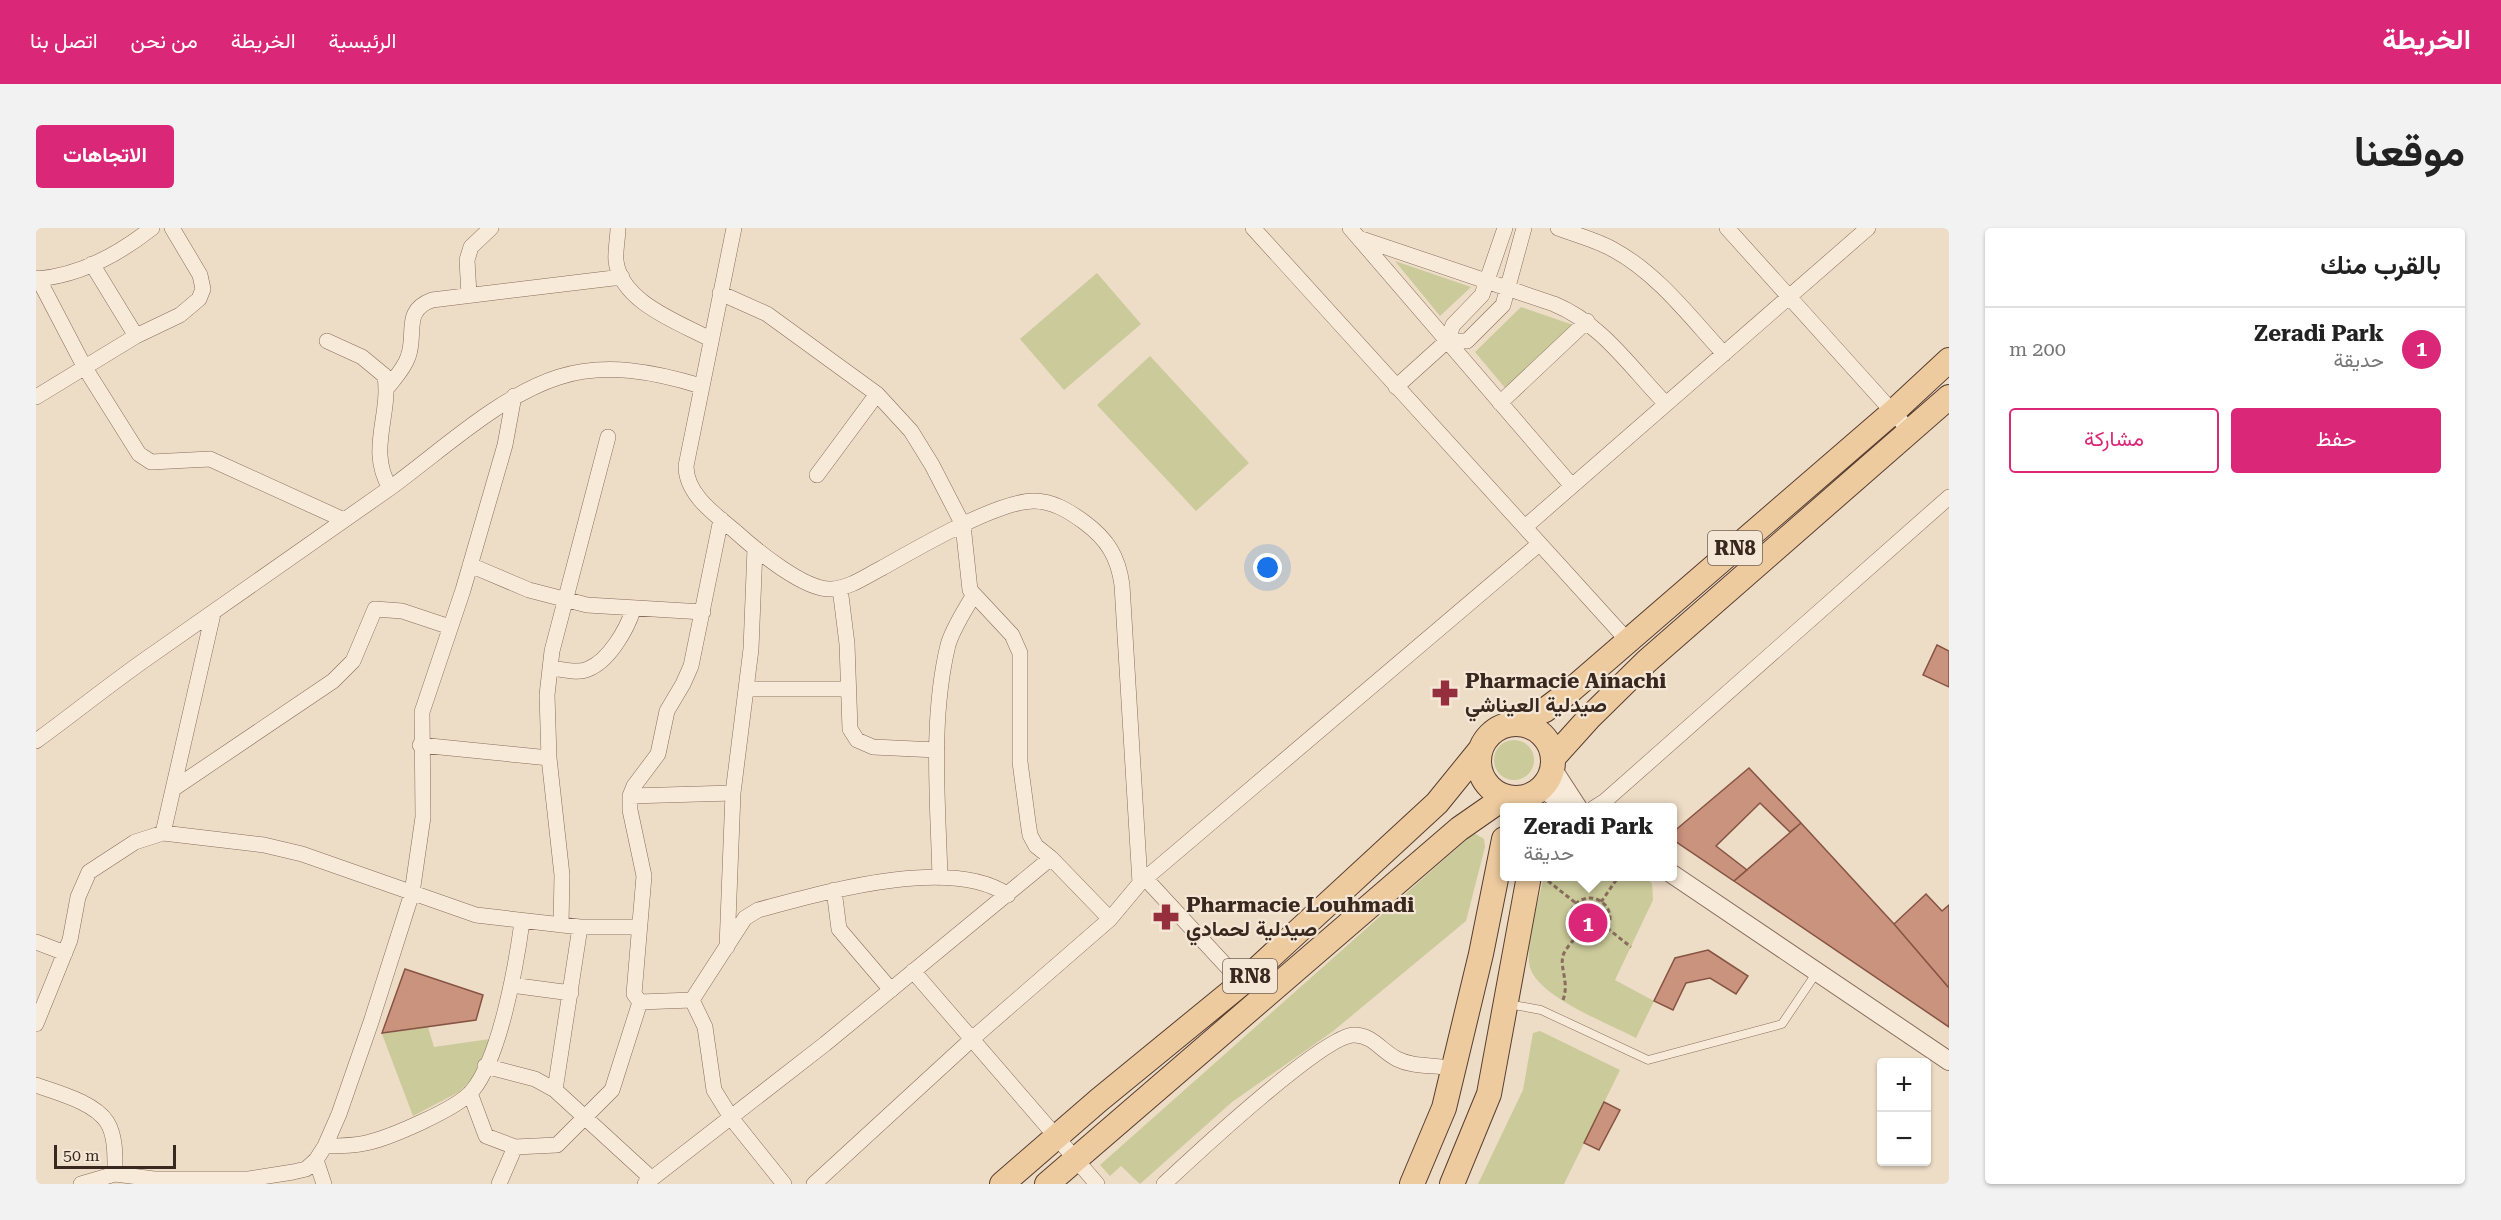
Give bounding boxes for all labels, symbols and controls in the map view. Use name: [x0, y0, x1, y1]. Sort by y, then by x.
text: الخريطة: [2382, 23, 2471, 56]
text: اتصل بنا: [30, 29, 98, 53]
text: من نحن: [131, 29, 198, 53]
text: الخريطة: [231, 29, 296, 53]
text: الرئيسية: [329, 29, 396, 53]
button: الاتجاهات: [36, 125, 174, 188]
text: موقعنا: [2354, 127, 2465, 176]
text: بالقرب منك: [2320, 250, 2441, 280]
text: Zeradi Park: [2254, 321, 2384, 346]
text: 200 m: [2009, 337, 2066, 361]
text: 1: [2416, 337, 2427, 361]
text: حديقة: [2333, 348, 2384, 372]
button: مشاركة: [2009, 408, 2219, 473]
button: حفظ: [2231, 408, 2441, 473]
road number: RN8: [1708, 531, 1762, 565]
your location: [1253, 553, 1282, 582]
place label: Pharmacie Ainachi صيدلية العيناشي: [1465, 669, 1666, 722]
pharmacy icon: Pharmacie Ainachi صيدلية العيناشي: [1430, 678, 1460, 708]
popup: [1500, 803, 1677, 881]
text: Zeradi Park: [1523, 814, 1654, 839]
text: حديقة: [1523, 841, 1574, 865]
place label: Pharmacie Louhmadi صيدلية لحمادي: [1186, 893, 1414, 946]
pin: 1: [1568, 900, 1608, 946]
pharmacy icon: Pharmacie Louhmadi صيدلية لحمادي: [1151, 902, 1181, 932]
road number: RN8: [1223, 959, 1277, 993]
map controls: [1877, 1058, 1931, 1166]
button: +: [1877, 1058, 1931, 1112]
button: −: [1877, 1112, 1931, 1166]
scale bar: [54, 1142, 176, 1170]
text: 50 m: [63, 1146, 100, 1165]

